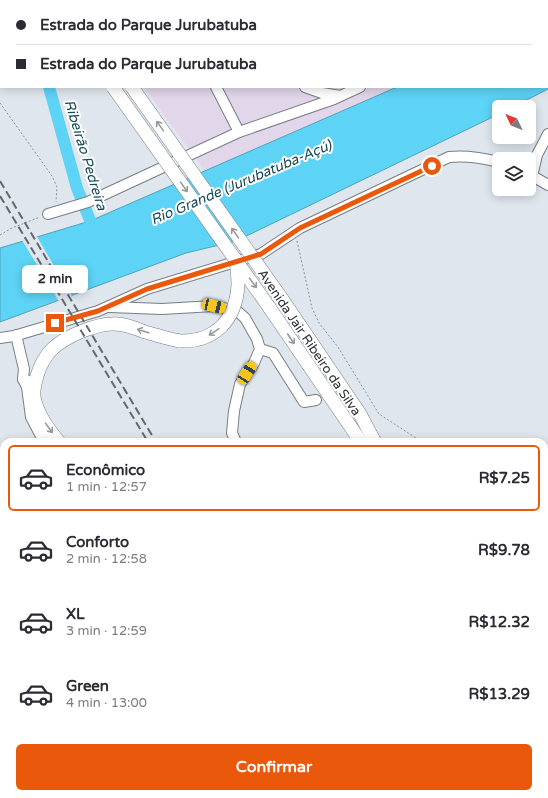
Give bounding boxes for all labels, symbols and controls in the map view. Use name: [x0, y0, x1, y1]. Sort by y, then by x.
text: Estrada do Parque Jurubatuba: [40, 16, 257, 34]
text: Estrada do Parque Jurubatuba: [40, 55, 257, 73]
water label: Ribeirão Pedreira: [61, 98, 111, 214]
north arrow: [492, 100, 536, 144]
map controls: [492, 100, 536, 196]
one-way arrow: [156, 121, 164, 132]
water label: Rio Grande (Jurubatuba-Açú): [148, 136, 336, 228]
button: layers: [492, 152, 536, 196]
route start: [423, 157, 441, 175]
one-way arrow: [180, 182, 188, 193]
one-way arrow: [231, 227, 239, 238]
callout: 2 min: [22, 265, 88, 293]
street label: Avenida Jair Ribeiro da Silva: [254, 266, 364, 419]
text: 2 min: [38, 271, 72, 287]
one-way arrow: [249, 278, 257, 289]
car: [201, 297, 227, 315]
route end: [46, 314, 64, 332]
one-way arrow: [136, 327, 149, 334]
one-way arrow: [208, 328, 219, 337]
one-way arrow: [288, 333, 296, 345]
car: [235, 360, 259, 386]
one-way arrow: [45, 422, 53, 433]
icon: car: [18, 460, 54, 496]
text: Econômico: [66, 461, 145, 479]
text: R$7.25: [479, 469, 530, 487]
text: 1 min · 12:57: [66, 479, 147, 495]
icon: car: [18, 532, 54, 568]
text: Conforto: [66, 533, 129, 551]
text: R$9.78: [478, 541, 530, 559]
text: 2 min · 12:58: [66, 551, 147, 567]
icon: car: [18, 604, 54, 640]
text: XL: [66, 605, 85, 623]
text: R$12.32: [468, 613, 530, 631]
text: 3 min · 12:59: [66, 623, 147, 639]
icon: car: [18, 676, 54, 712]
text: Green: [66, 677, 109, 695]
text: R$13.29: [468, 685, 530, 703]
text: 4 min · 13:00: [66, 695, 147, 711]
button: Confirmar: [16, 744, 532, 790]

